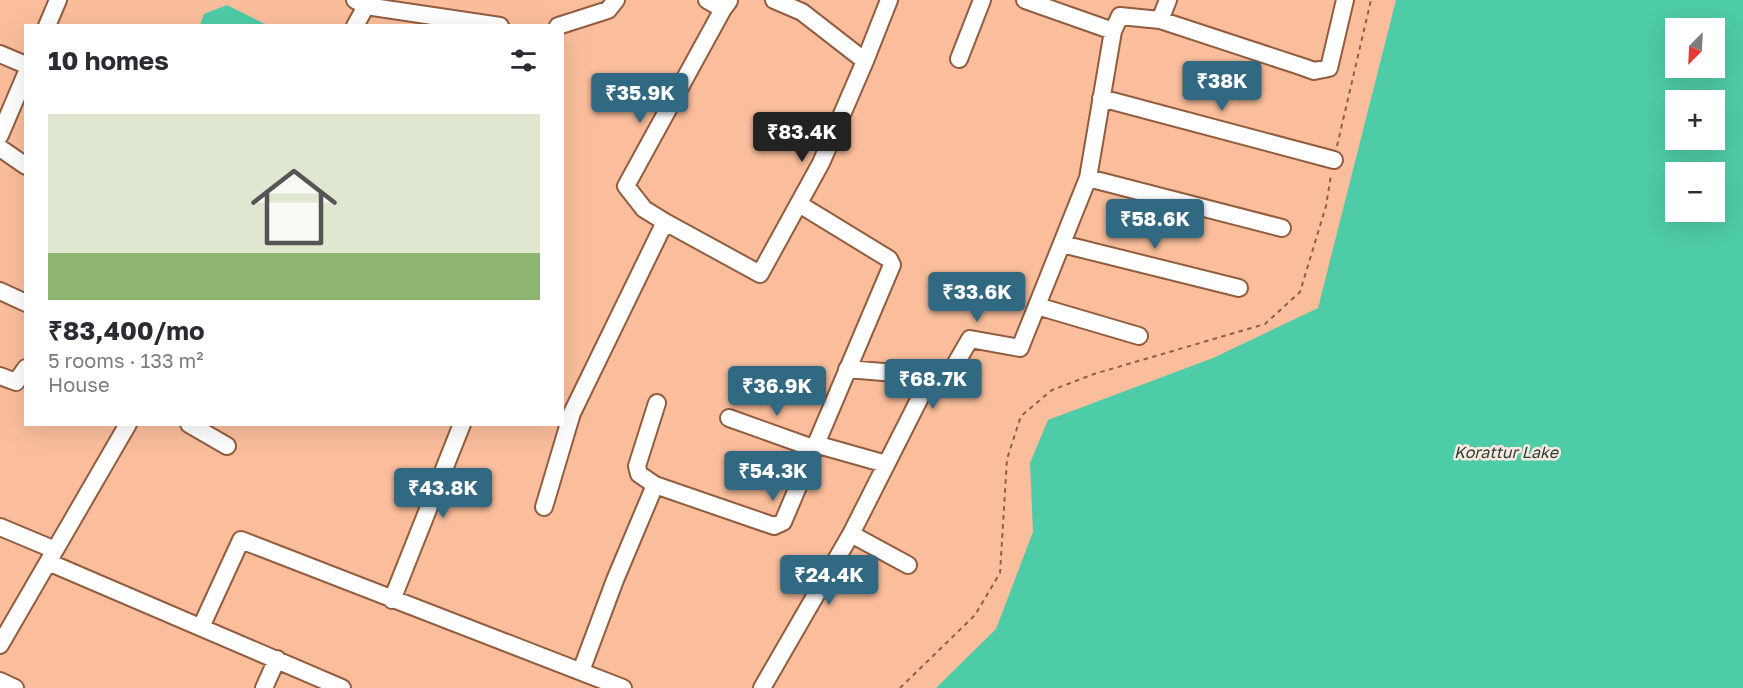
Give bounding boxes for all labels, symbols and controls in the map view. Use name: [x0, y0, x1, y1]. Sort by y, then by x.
north arrow: [1665, 18, 1725, 78]
map controls: [1665, 18, 1725, 222]
icon: filters: [507, 44, 540, 77]
text: 10 homes: [48, 45, 169, 76]
pin: ₹38K: [1186, 61, 1258, 112]
text: ₹38K: [1197, 68, 1247, 92]
pin: ₹35.9K: [591, 73, 689, 124]
text: ₹35.9K: [605, 80, 675, 104]
button: +: [1665, 90, 1725, 150]
pin: ₹83.4K: [753, 112, 851, 163]
text: ₹83.4K: [767, 119, 837, 143]
icon: home: [240, 153, 348, 261]
button: −: [1665, 162, 1725, 222]
pin: ₹58.6K: [1106, 199, 1204, 250]
text: ₹58.6K: [1120, 206, 1190, 230]
pin: ₹33.6K: [928, 272, 1026, 323]
text: ₹33.6K: [942, 279, 1012, 303]
text: ₹83,400/mo: [48, 315, 205, 346]
text: 5 rooms · 133 m²: [48, 348, 204, 372]
pin: ₹68.7K: [884, 359, 982, 410]
pin: ₹36.9K: [728, 366, 826, 417]
text: ₹68.7K: [899, 366, 967, 390]
text: House: [48, 372, 110, 396]
text: ₹36.9K: [742, 373, 812, 397]
water label: Korattur Lake: [1454, 442, 1560, 462]
pin: ₹54.3K: [724, 451, 822, 502]
text: ₹54.3K: [738, 458, 808, 482]
pin: ₹43.8K: [394, 468, 492, 519]
text: ₹43.8K: [408, 475, 478, 499]
pin: ₹24.4K: [780, 555, 878, 606]
text: ₹24.4K: [794, 562, 864, 586]

